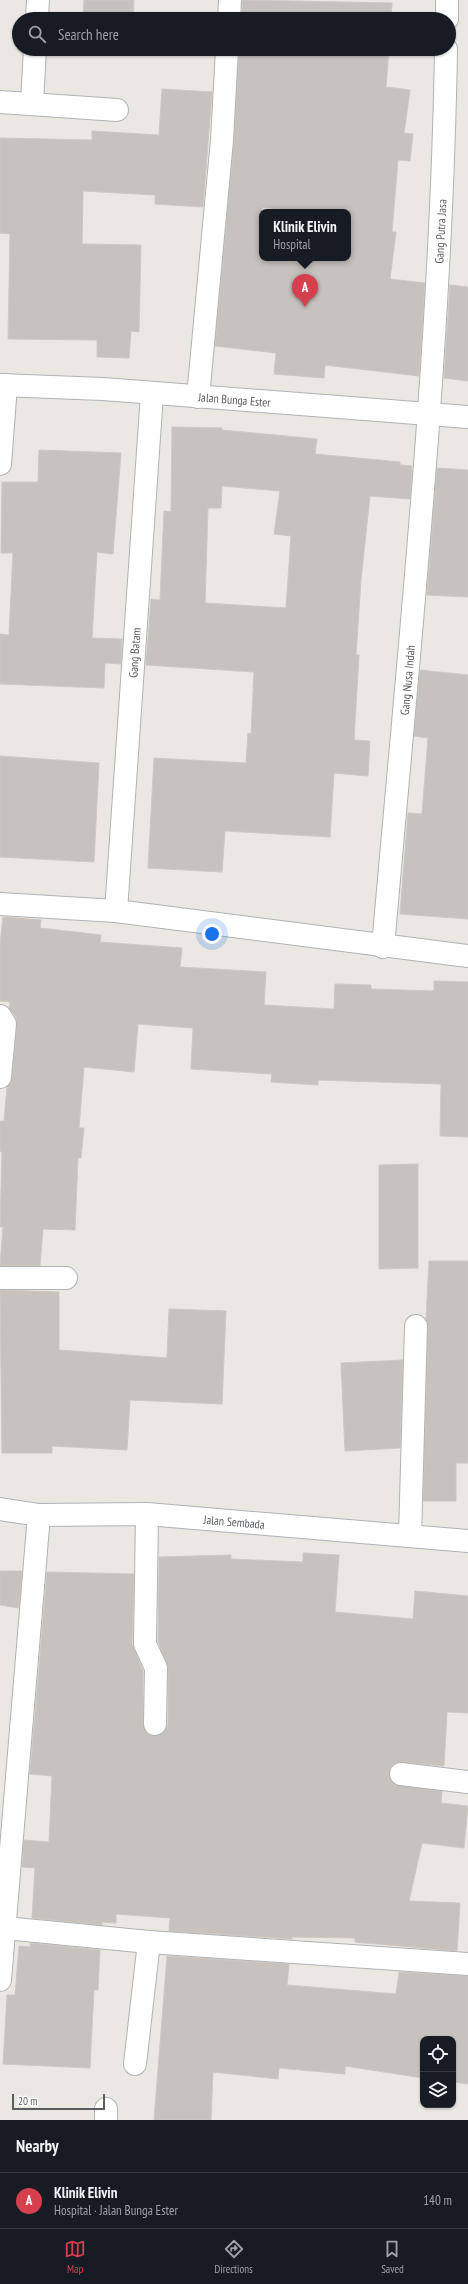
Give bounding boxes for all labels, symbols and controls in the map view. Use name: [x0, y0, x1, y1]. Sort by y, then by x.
search box: [12, 12, 456, 56]
icon: search: [26, 23, 48, 45]
text: Search here: [58, 25, 119, 44]
street label: Gang Putra Jasa: [431, 199, 449, 264]
popup: [259, 209, 351, 261]
text: Klinik Elivin: [273, 217, 337, 236]
text: Hospital: [273, 236, 311, 253]
pin: A: [292, 274, 318, 307]
street label: Jalan Bunga Ester: [197, 389, 272, 409]
street label: Gang Batam: [125, 627, 143, 678]
street label: Gang Nusa Indah: [396, 644, 418, 716]
your location: [202, 924, 222, 944]
street label: Jalan Sembada: [202, 1511, 265, 1531]
map controls: [420, 2036, 456, 2108]
button: locate: [420, 2036, 456, 2072]
button: layers: [420, 2072, 456, 2108]
scale bar: [12, 2092, 105, 2111]
text: 20 m: [18, 2094, 37, 2108]
text: Nearby: [16, 2135, 59, 2157]
text: Klinik Elivin: [54, 2183, 117, 2202]
text: A: [26, 2192, 32, 2209]
text: 140 m: [423, 2192, 452, 2209]
text: Hospital · Jalan Bunga Ester: [54, 2202, 178, 2219]
tab: Map: [64, 2238, 86, 2276]
tab: Directions: [215, 2238, 253, 2276]
tab: Saved: [381, 2238, 404, 2276]

